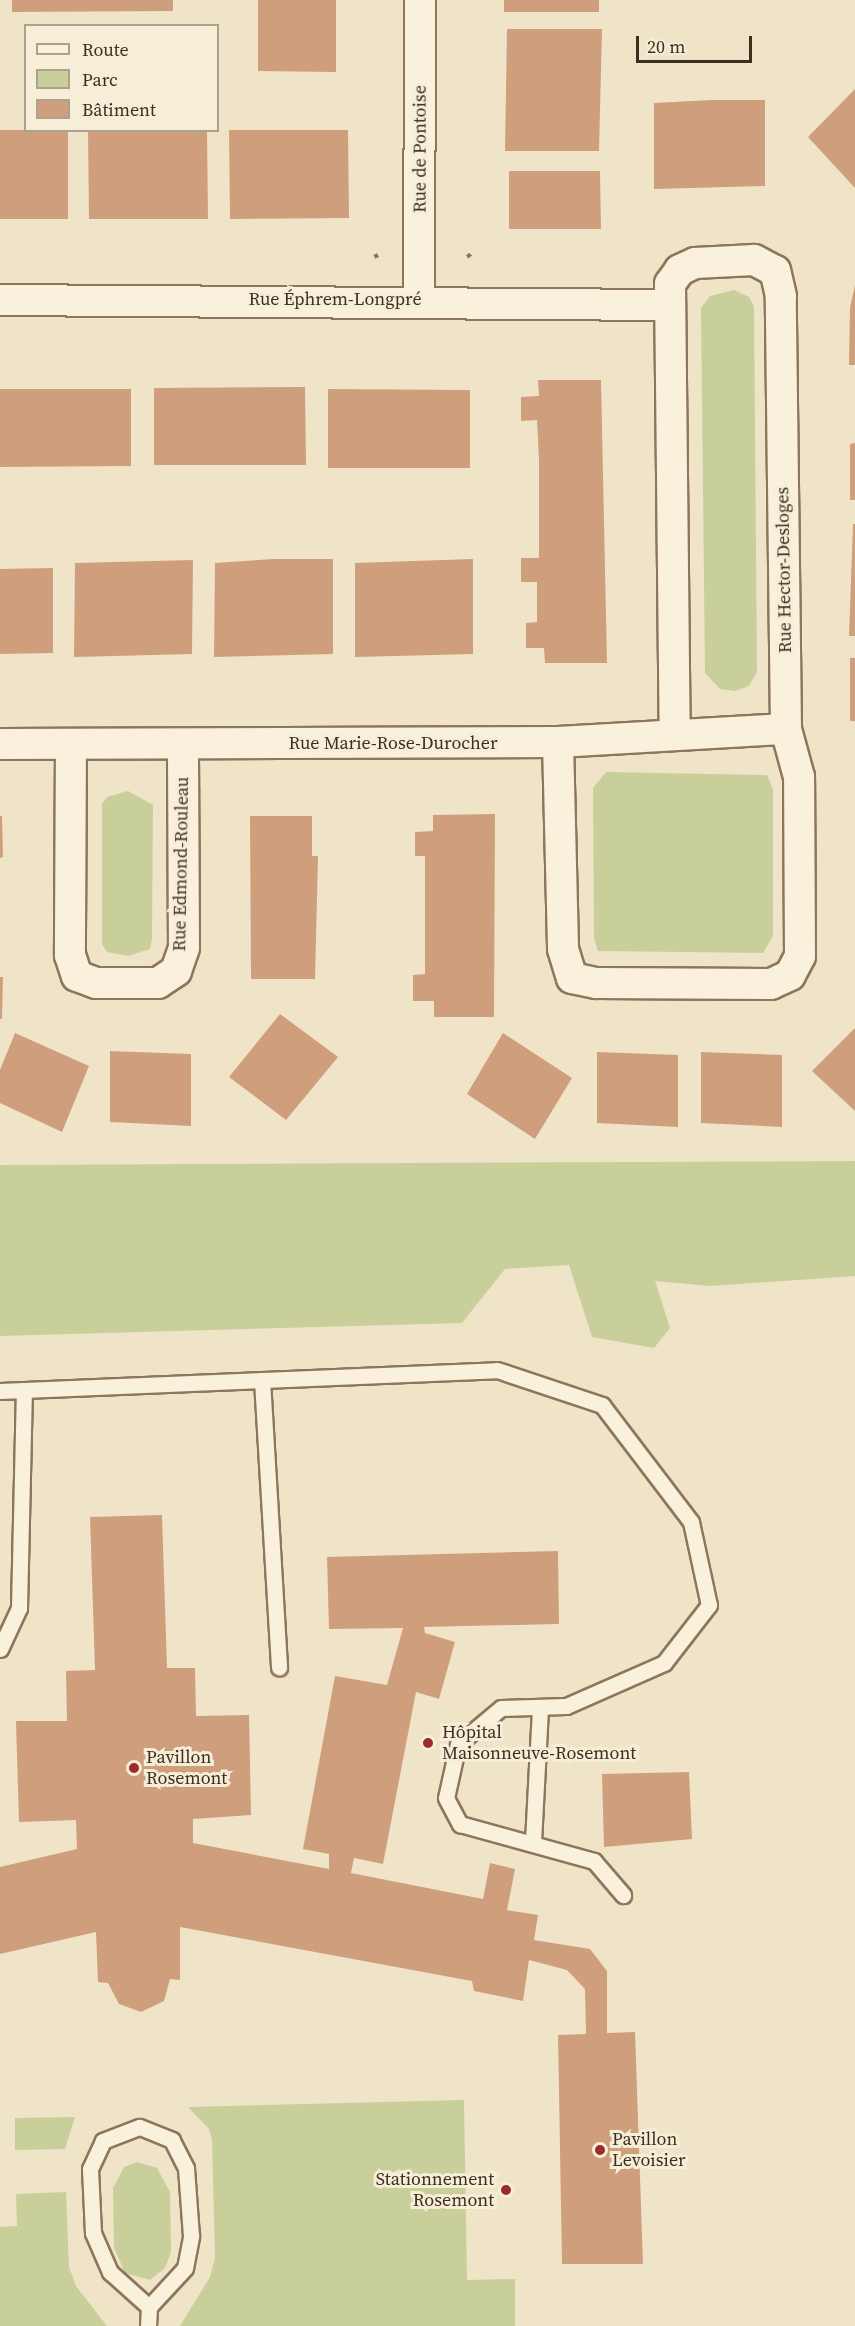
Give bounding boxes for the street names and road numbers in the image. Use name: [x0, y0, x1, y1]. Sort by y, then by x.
street label: Rue de Pontoise: [409, 85, 431, 213]
street label: Rue Éphrem-Longpré: [248, 288, 422, 310]
street label: Rue Hector-Desloges: [772, 487, 796, 653]
street label: Rue Marie-Rose-Durocher: [288, 732, 498, 754]
street label: Rue Edmond-Rouleau: [169, 776, 193, 952]

